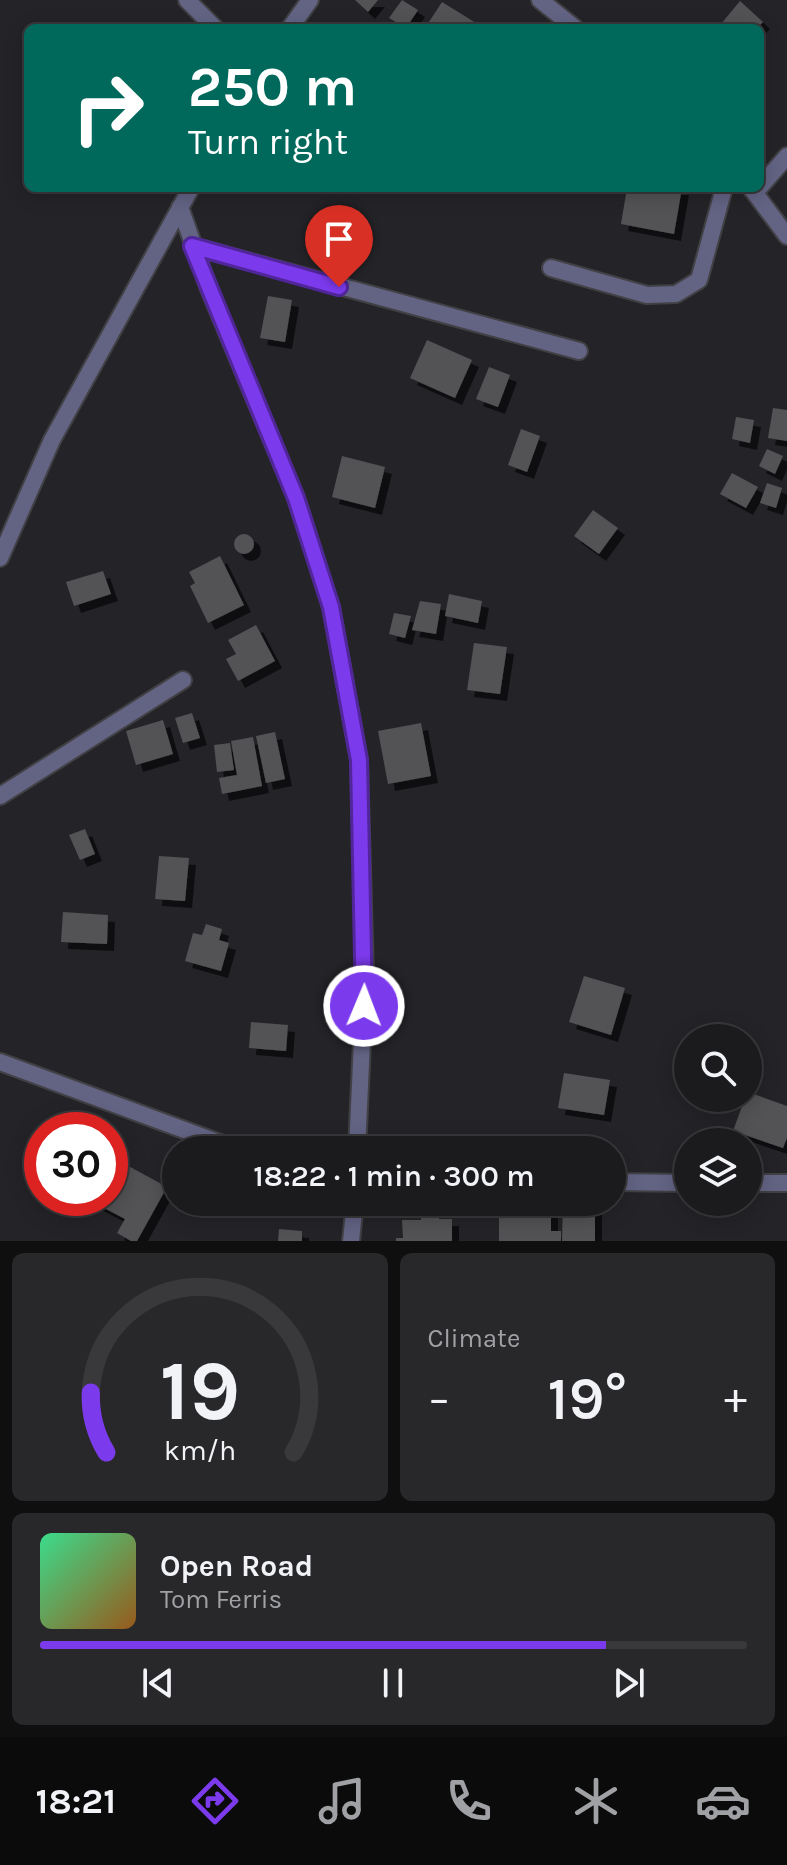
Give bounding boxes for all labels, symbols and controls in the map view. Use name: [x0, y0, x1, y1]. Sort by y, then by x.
text: 250 m: [188, 54, 357, 119]
icon: right: [56, 56, 160, 160]
text: Turn right: [188, 121, 348, 163]
pin: [305, 205, 373, 287]
icon: arrive: [317, 217, 361, 261]
position arrow: [322, 964, 406, 1048]
map controls: [674, 1024, 762, 1216]
button: search: [674, 1024, 762, 1112]
speed limit sign: 30: [24, 1112, 128, 1216]
button: layers: [674, 1128, 762, 1216]
text: 18:22 · 1 min · 300 m: [253, 1158, 535, 1194]
text: Climate: [428, 1323, 520, 1354]
text: 19: [160, 1343, 240, 1440]
text: 19°: [547, 1364, 627, 1434]
text: −: [428, 1373, 451, 1424]
text: +: [724, 1373, 747, 1424]
text: km/h: [164, 1434, 236, 1467]
text: Open Road: [160, 1548, 313, 1584]
text: Tom Ferris: [160, 1584, 282, 1615]
icon: previous: [136, 1661, 180, 1705]
icon: pause: [371, 1661, 415, 1705]
icon: next: [607, 1661, 651, 1705]
icon: directions: [187, 1773, 243, 1829]
icon: music: [314, 1773, 370, 1829]
icon: phone: [441, 1773, 497, 1829]
icon: climate: [568, 1773, 624, 1829]
icon: car: [695, 1773, 751, 1829]
text: 18:21: [36, 1780, 116, 1822]

